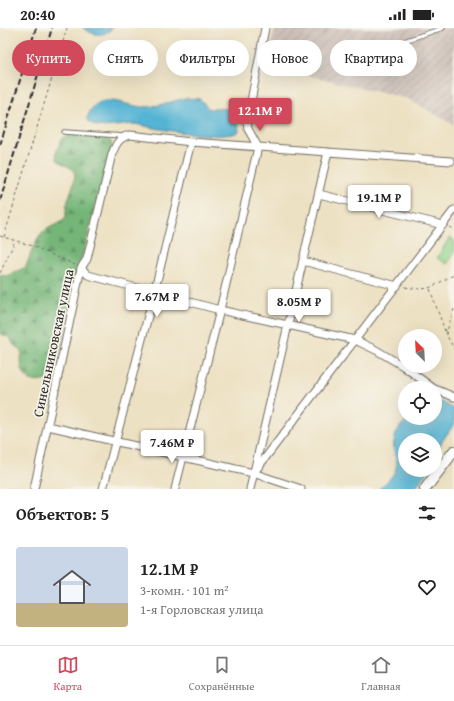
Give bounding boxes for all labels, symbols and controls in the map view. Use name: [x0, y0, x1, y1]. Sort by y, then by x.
text: 20:40: [20, 4, 55, 25]
chip: Купить: [12, 40, 85, 76]
chip: Снять: [93, 40, 158, 76]
chip: Фильтры: [166, 40, 249, 76]
chip: Новое: [257, 40, 322, 76]
chip: Квартира: [330, 40, 417, 76]
pin: 12.1M ₽: [223, 98, 297, 132]
text: 12.1M ₽: [238, 101, 282, 120]
pin: 19.1M ₽: [342, 185, 416, 219]
text: 19.1M ₽: [357, 188, 401, 207]
street label: Синельниковская улица: [28, 267, 79, 419]
pin: 7.67M ₽: [120, 284, 194, 318]
text: 7.67M ₽: [135, 287, 179, 306]
pin: 8.05M ₽: [262, 289, 336, 323]
text: 8.05M ₽: [277, 292, 321, 311]
north arrow: [398, 329, 442, 373]
map controls: [398, 329, 442, 477]
button: locate: [398, 381, 442, 425]
pin: 7.46M ₽: [135, 430, 209, 464]
text: 7.46M ₽: [150, 433, 194, 452]
button: layers: [398, 433, 442, 477]
text: Объектов: 5: [16, 501, 109, 526]
icon: filters: [416, 502, 438, 524]
text: 12.1M ₽: [140, 556, 198, 581]
icon: home: [48, 563, 96, 611]
icon: heart: [416, 576, 438, 598]
text: 3-комн. · 101 m²: [140, 581, 229, 600]
text: 1-я Горловская улица: [140, 600, 264, 619]
tab: Карта: [53, 654, 82, 694]
tab: Сохранённые: [189, 654, 254, 694]
tab: Главная: [361, 654, 401, 694]

